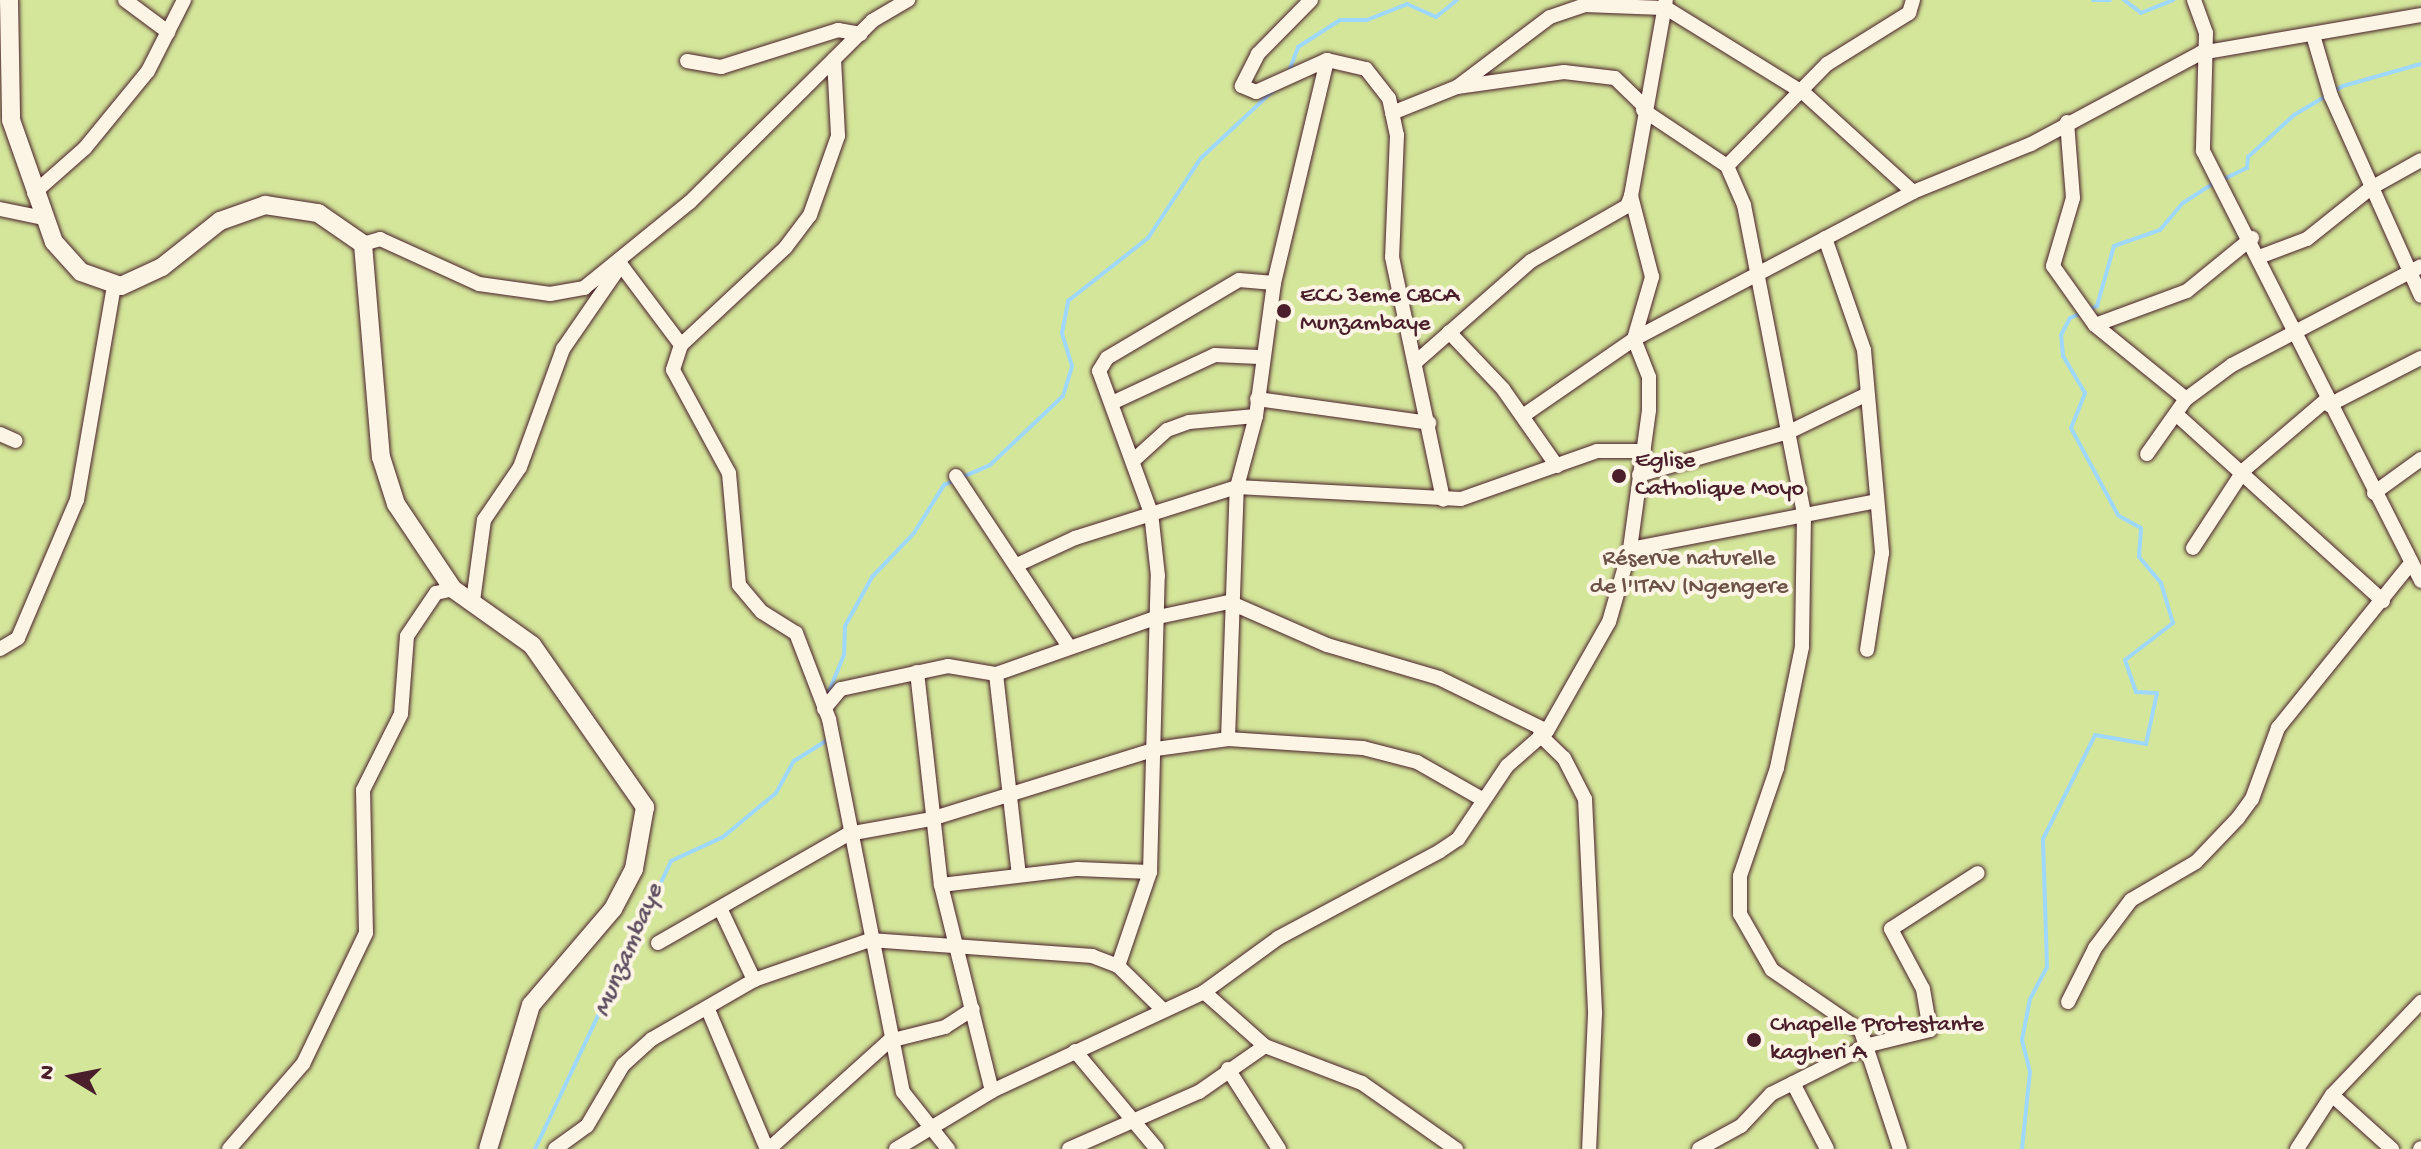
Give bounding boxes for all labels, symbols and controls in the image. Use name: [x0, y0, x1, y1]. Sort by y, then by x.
place label: ECC 3eme CBCA Munzambaye: [1300, 283, 1459, 339]
marker: ECC 3eme CBCA Munzambaye: [1275, 302, 1293, 320]
place label: Eglise Catholique Moyo: [1635, 448, 1804, 504]
marker: Eglise Catholique Moyo: [1610, 467, 1628, 485]
park label: Réserve naturelle de l'ITAV (Ngengere: [1590, 546, 1788, 602]
water label: Munzambaye: [588, 880, 672, 1022]
place label: Chapelle Protestante kagheri A: [1770, 1012, 1984, 1068]
marker: Chapelle Protestante kagheri A: [1745, 1031, 1763, 1049]
north arrow: [32, 1037, 112, 1117]
text: N: [34, 1063, 62, 1082]

